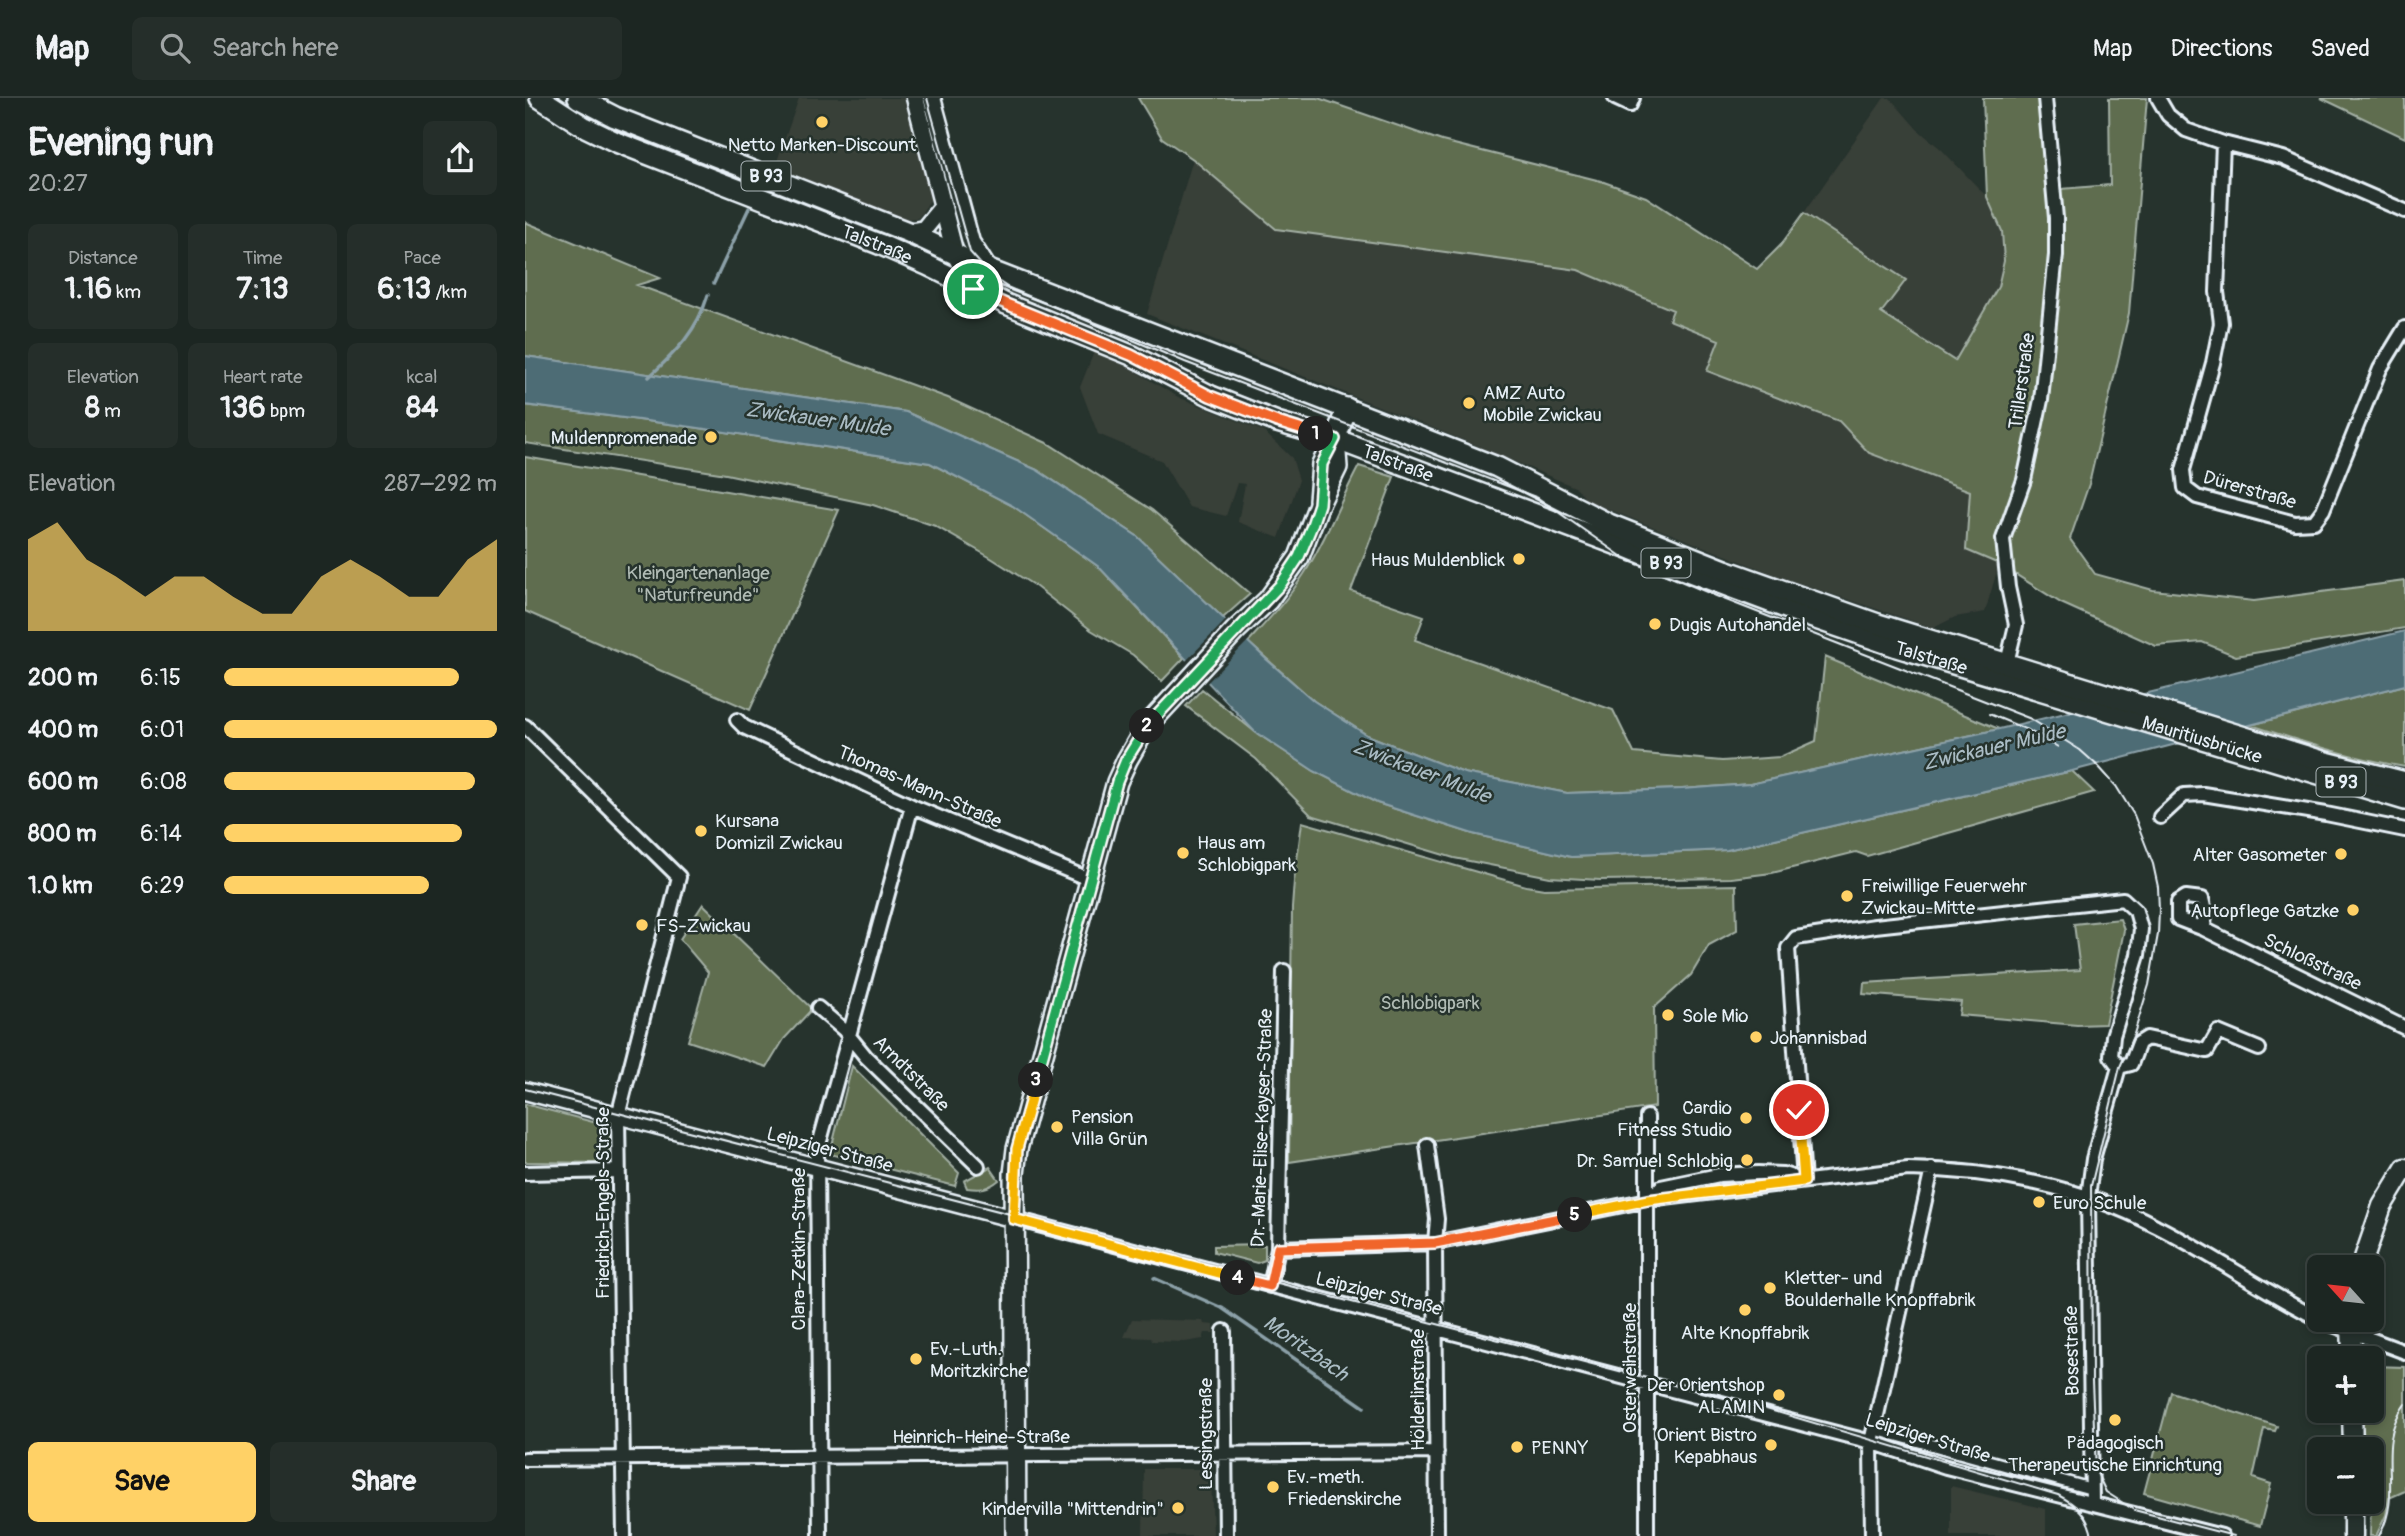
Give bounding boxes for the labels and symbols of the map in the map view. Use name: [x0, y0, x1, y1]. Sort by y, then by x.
marker: Netto Marken-Discount: [814, 114, 830, 130]
place label: Netto Marken-Discount: [728, 133, 916, 157]
road number: B 93: [741, 162, 791, 190]
street label: Talstraße: [838, 220, 916, 270]
pin: [943, 259, 1003, 319]
street label: Trillerstraße: [2003, 331, 2041, 431]
place label: AMZ Auto Mobile Zwickau: [1483, 381, 1602, 427]
marker: AMZ Auto Mobile Zwickau: [1461, 395, 1477, 411]
water label: Zwickauer Mulde: [744, 396, 894, 443]
pin: 1: [1299, 416, 1333, 452]
place label: Muldenpromenade: [551, 426, 698, 450]
marker: Muldenpromenade: [703, 429, 719, 445]
street label: Talstraße: [1359, 439, 1437, 488]
street label: Dürerstraße: [2200, 465, 2300, 515]
place label: Haus Muldenblick: [1371, 548, 1505, 572]
road number: B 93: [1641, 548, 1691, 578]
marker: Haus Muldenblick: [1511, 551, 1527, 567]
park label: Kleingartenanlage "Naturfreunde": [626, 561, 770, 607]
place label: Dugis Autohandel: [1669, 613, 1806, 637]
marker: Dugis Autohandel: [1647, 616, 1663, 632]
street label: Talstraße: [1892, 636, 1971, 681]
pin: 2: [1129, 708, 1165, 744]
street label: Mauritiusbrücke: [2139, 711, 2265, 769]
water label: Zwickauer Mulde: [1920, 717, 2070, 777]
water label: Zwickauer Mulde: [1349, 733, 1497, 811]
street label: Thomas-Mann-Straße: [834, 740, 1006, 834]
road number: B 93: [2317, 768, 2365, 796]
place label: Kursana Domizil Zwickau: [715, 809, 843, 855]
marker: Kursana Domizil Zwickau: [693, 823, 709, 839]
place label: Haus am Schlobigpark: [1197, 831, 1296, 877]
place label: Alter Gasometer: [2193, 843, 2327, 867]
marker: Haus am Schlobigpark: [1175, 845, 1191, 861]
marker: Alter Gasometer: [2333, 846, 2349, 862]
place label: Freiwillige Feuerwehr Zwickau-Mitte: [1861, 874, 2027, 920]
marker: Freiwillige Feuerwehr Zwickau-Mitte: [1839, 888, 1855, 904]
place label: Autopflege Gatzke: [2190, 899, 2340, 923]
marker: Autopflege Gatzke: [2345, 902, 2361, 918]
place label: FS-Zwickau: [656, 914, 751, 938]
marker: FS-Zwickau: [634, 917, 650, 933]
street label: Schloßstraße: [2260, 928, 2366, 996]
park label: Schlobigpark: [1380, 991, 1480, 1015]
place label: Sole Mio: [1682, 1004, 1749, 1028]
marker: Sole Mio: [1660, 1007, 1676, 1023]
street label: Dr.-Marie-Elise-Kayser-Straße: [1246, 1008, 1278, 1248]
place label: Johannisbad: [1770, 1026, 1867, 1050]
marker: Johannisbad: [1748, 1029, 1764, 1045]
street label: Arndtstraße: [868, 1030, 955, 1117]
pin: 3: [1019, 1062, 1053, 1098]
pin: [1769, 1080, 1829, 1140]
place label: Cardio Fitness Studio: [1617, 1096, 1732, 1142]
place label: Pension Villa Grün: [1071, 1105, 1148, 1151]
street label: Friedrich-Engels-Straße: [591, 1106, 615, 1299]
marker: Cardio Fitness Studio: [1738, 1110, 1754, 1126]
marker: Pension Villa Grün: [1049, 1119, 1065, 1135]
street label: Leipziger Straße: [764, 1122, 896, 1178]
place label: Dr. Samuel Schlobig: [1576, 1149, 1733, 1173]
marker: Dr. Samuel Schlobig: [1739, 1152, 1755, 1168]
street label: Clara-Zetkin-Straße: [787, 1167, 811, 1330]
place label: Euro Schule: [2053, 1191, 2147, 1215]
marker: Euro Schule: [2031, 1194, 2047, 1210]
pin: 5: [1557, 1198, 1593, 1232]
north arrow: [2307, 1255, 2383, 1332]
pin: 4: [1221, 1260, 1255, 1296]
place label: Kletter- und Boulderhalle Knopffabrik: [1784, 1266, 1976, 1312]
street label: Leipziger Straße: [1313, 1267, 1445, 1321]
marker: Kletter- und Boulderhalle Knopffabrik: [1762, 1280, 1778, 1296]
street label: Osterweihstraße: [1618, 1302, 1642, 1433]
marker: Alte Knopffabrik: [1737, 1302, 1753, 1318]
street label: Bosestraße: [2059, 1305, 2085, 1396]
water label: Moritzbach: [1258, 1309, 1354, 1388]
place label: Alte Knopffabrik: [1681, 1321, 1809, 1345]
street label: Hölderlinstraße: [1406, 1328, 1430, 1451]
place label: Ev.-Luth. Moritzkirche: [930, 1337, 1028, 1383]
marker: Ev.-Luth. Moritzkirche: [908, 1351, 924, 1367]
place label: Der Orientshop ALAMIN: [1647, 1373, 1765, 1419]
street label: Lessingstraße: [1194, 1377, 1218, 1490]
marker: Der Orientshop ALAMIN: [1771, 1387, 1787, 1403]
street label: Leipziger Straße: [1862, 1408, 1994, 1469]
marker: Pädagogisch Therapeutische Einrichtung: [2107, 1412, 2123, 1428]
place label: Orient Bistro Kepabhaus: [1657, 1423, 1758, 1469]
street label: Heinrich-Heine-Straße: [892, 1425, 1070, 1449]
place label: Pädagogisch Therapeutische Einrichtung: [2008, 1431, 2222, 1477]
place label: PENNY: [1531, 1436, 1588, 1460]
marker: Orient Bistro Kepabhaus: [1763, 1437, 1779, 1453]
marker: PENNY: [1509, 1439, 1525, 1455]
place label: Ev.-meth. Friedenskirche: [1287, 1465, 1402, 1511]
marker: Ev.-meth. Friedenskirche: [1265, 1479, 1281, 1495]
place label: Kindervilla "Mittendrin": [981, 1497, 1164, 1521]
marker: Kindervilla "Mittendrin": [1170, 1500, 1186, 1516]

